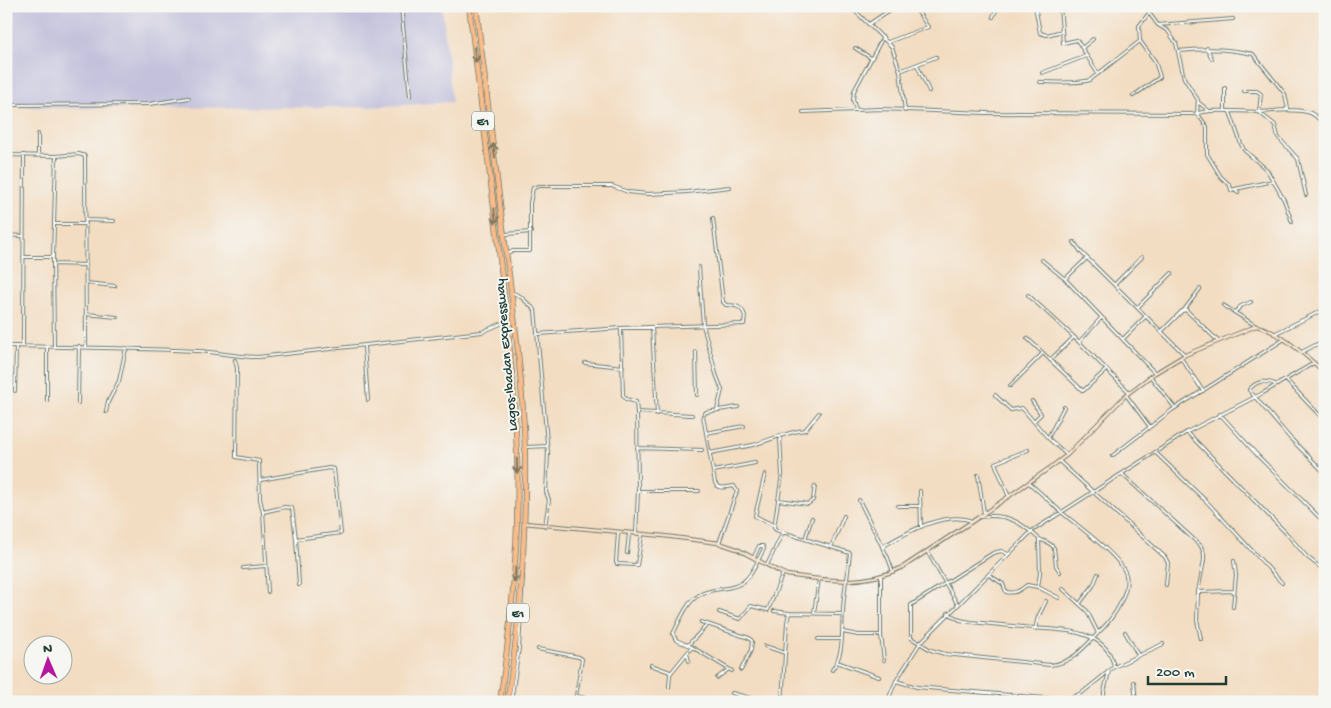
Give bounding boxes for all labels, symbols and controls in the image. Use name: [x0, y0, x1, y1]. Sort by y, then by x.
one-way arrow: [470, 46, 480, 62]
road number: E1: [472, 112, 494, 130]
one-way arrow: [488, 144, 498, 160]
one-way arrow: [490, 208, 500, 224]
street label: Lagos-Ibadan Expressway: [492, 278, 523, 432]
one-way arrow: [512, 458, 522, 474]
one-way arrow: [510, 567, 519, 583]
road number: E1: [507, 604, 529, 622]
north arrow: [22, 636, 72, 686]
text: N: [43, 641, 52, 658]
scale bar: [1148, 653, 1226, 685]
text: 200 m: [1156, 664, 1195, 682]

